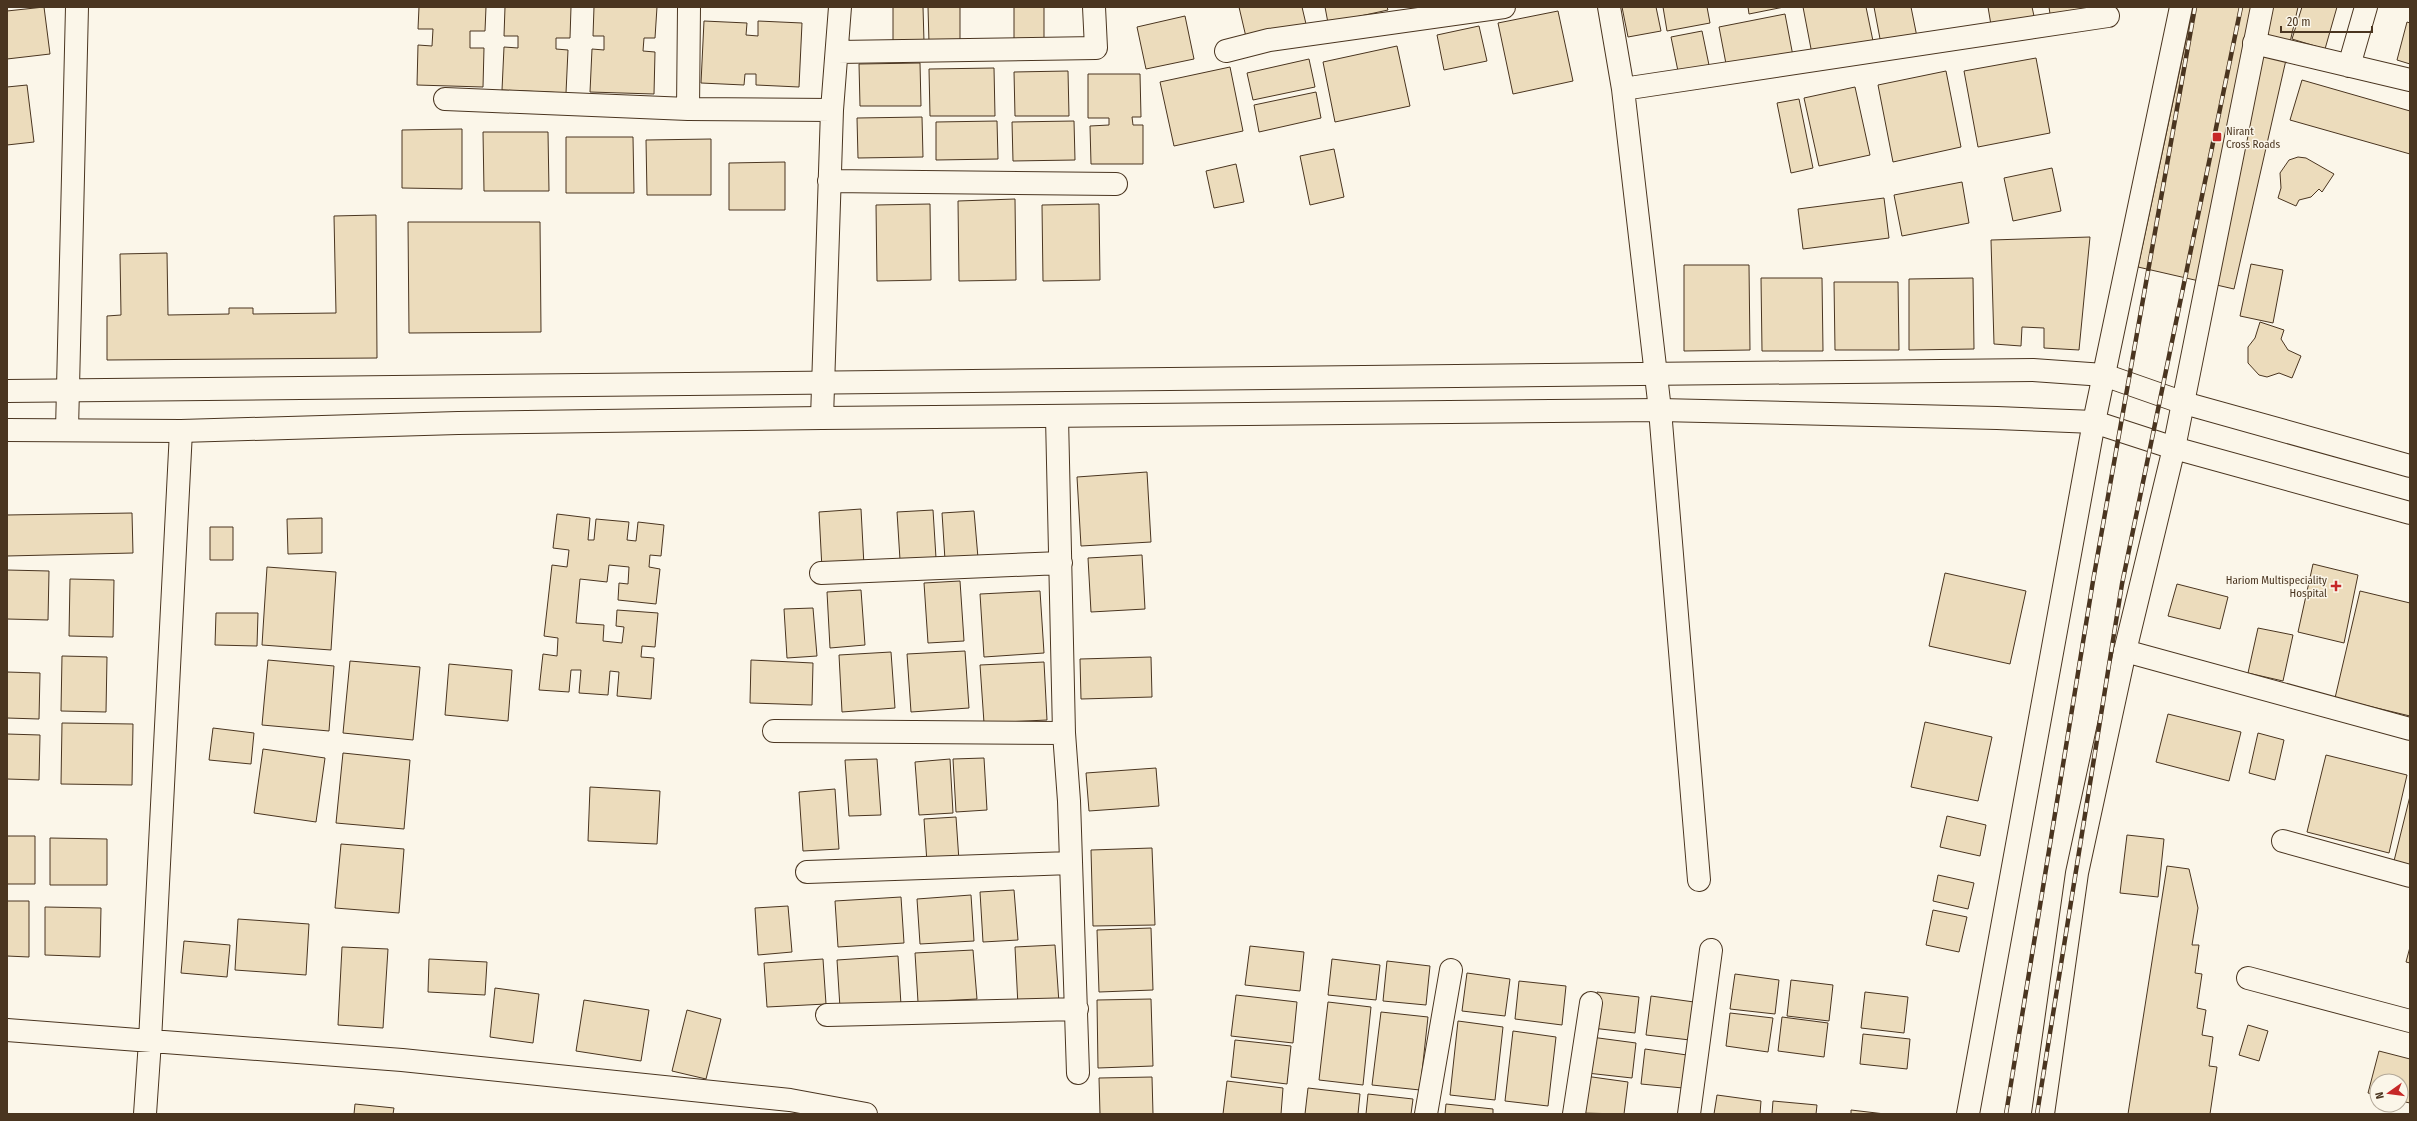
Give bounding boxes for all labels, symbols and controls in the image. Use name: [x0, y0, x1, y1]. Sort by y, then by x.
scale bar: [2281, 8, 2372, 34]
text: 20 m: [2287, 15, 2311, 29]
place label: Nirant Cross Roads: [2226, 125, 2280, 151]
marker: Nirant Cross Roads: [2211, 131, 2223, 143]
place label: Hariom Multispeciality Hospital: [2226, 574, 2327, 600]
marker: Hariom Multispeciality Hospital: [2330, 580, 2342, 592]
north arrow: [2369, 1073, 2409, 1113]
text: N: [2373, 1091, 2387, 1100]

